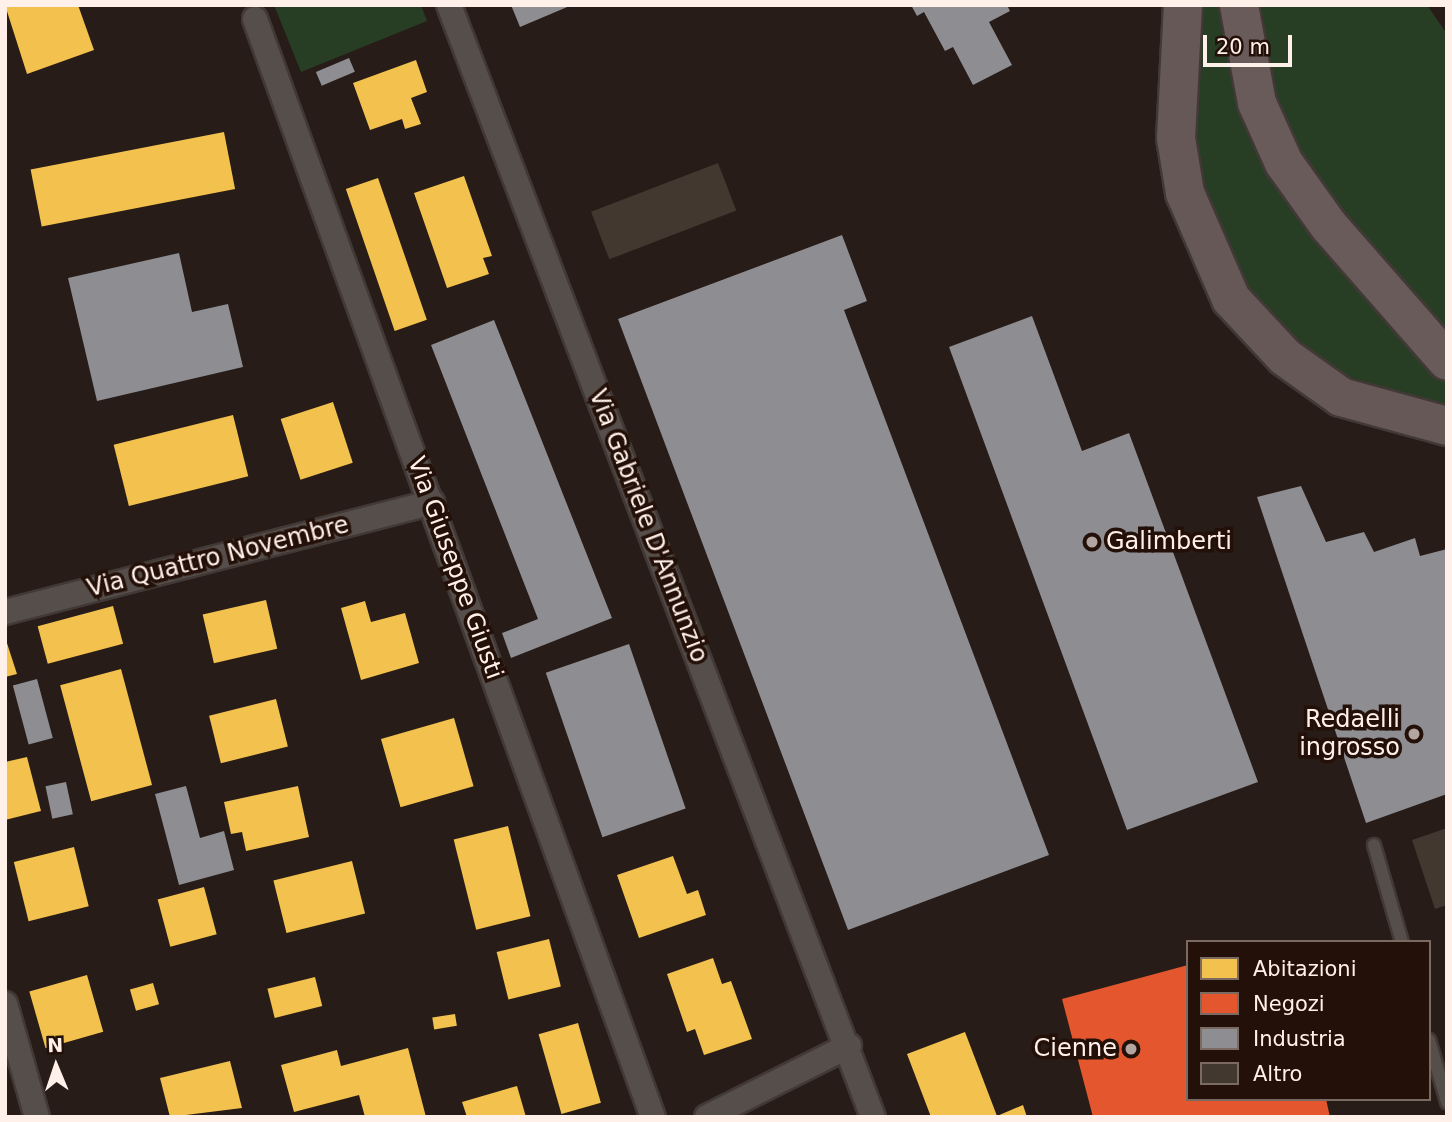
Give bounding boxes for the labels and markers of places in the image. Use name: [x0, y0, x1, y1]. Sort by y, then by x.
place label: Galimberti: [1106, 528, 1232, 556]
marker: Galimberti: [1084, 534, 1100, 550]
place label: Redaelli ingrosso: [1299, 706, 1400, 762]
marker: Redaelli ingrosso: [1406, 726, 1422, 742]
place label: Cienne: [1034, 1035, 1117, 1063]
marker: Cienne: [1123, 1041, 1139, 1057]

